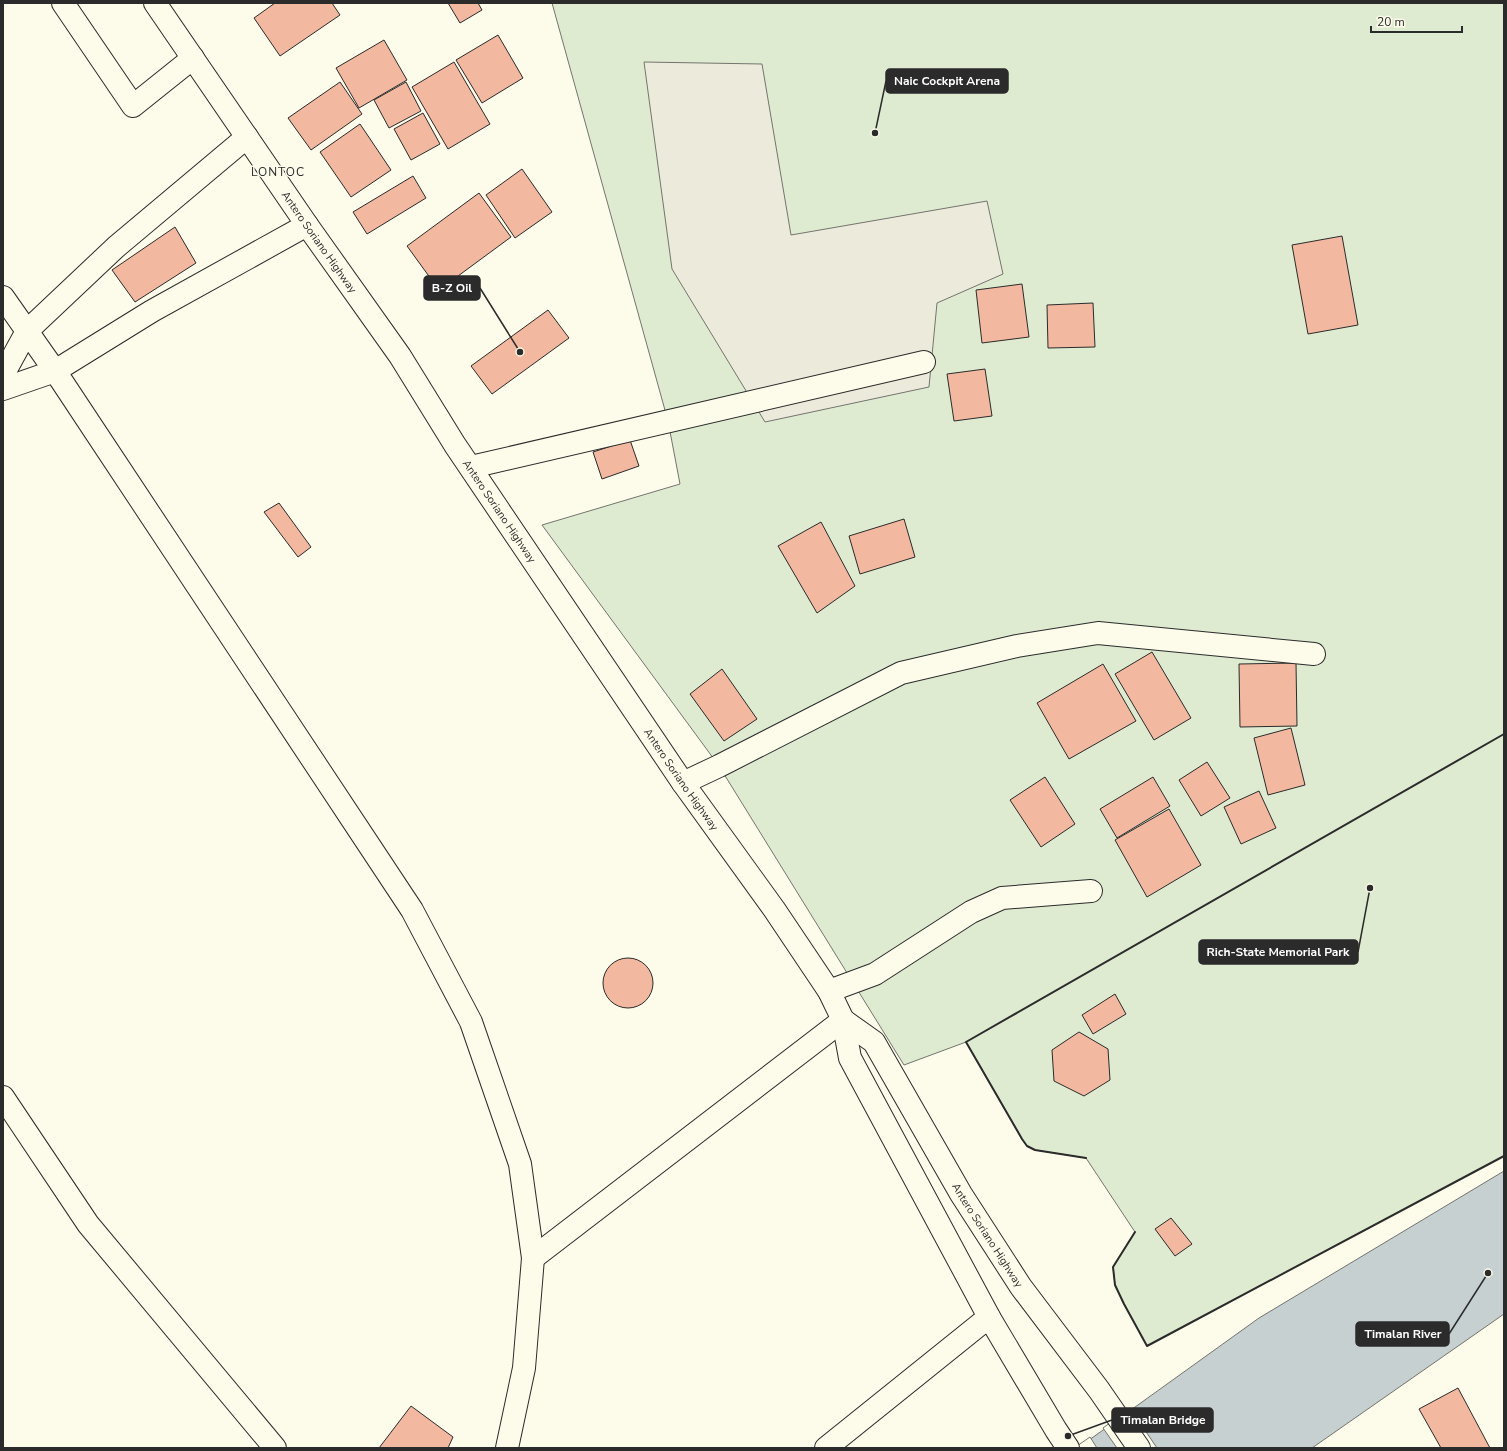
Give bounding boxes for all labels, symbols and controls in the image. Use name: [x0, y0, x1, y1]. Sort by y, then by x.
scale bar: [1371, 8, 1462, 34]
text: 20 m: [1377, 14, 1405, 30]
callout: Naic Cockpit Arena: [886, 69, 1008, 93]
text: Naic Cockpit Arena: [894, 73, 1000, 89]
district label: LONTOC: [251, 164, 305, 180]
street label: Antero Soriano Highway: [278, 188, 360, 296]
callout: B-Z Oil: [424, 276, 480, 300]
text: B-Z Oil: [432, 280, 472, 296]
street label: Antero Soriano Highway: [459, 457, 539, 566]
street label: Antero Soriano Highway: [640, 725, 722, 834]
callout: Rich-State Memorial Park: [1199, 940, 1358, 964]
text: Rich-State Memorial Park: [1207, 944, 1350, 960]
street label: Antero Soriano Highway: [948, 1180, 1026, 1291]
callout: Timalan River: [1356, 1322, 1449, 1346]
text: Timalan River: [1365, 1326, 1442, 1342]
callout: Timalan Bridge: [1112, 1408, 1213, 1432]
text: Timalan Bridge: [1120, 1412, 1206, 1428]

